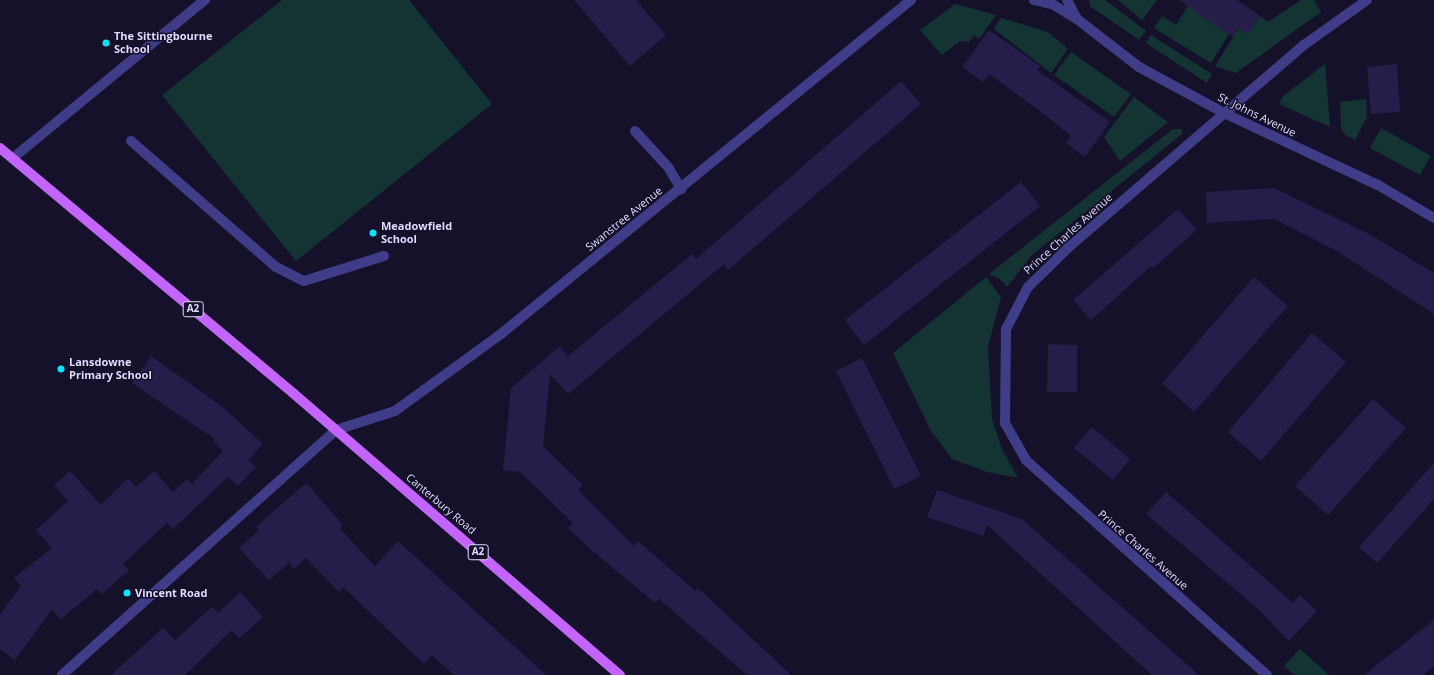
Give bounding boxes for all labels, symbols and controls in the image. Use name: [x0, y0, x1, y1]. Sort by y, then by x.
place label: The Sittingbourne School: [114, 30, 212, 56]
marker: The Sittingbourne School: [101, 38, 111, 48]
street label: St. Johns Avenue: [1216, 90, 1298, 140]
street label: Swanstree Avenue: [583, 184, 665, 254]
street label: Prince Charles Avenue: [1021, 191, 1115, 277]
place label: Meadowfield School: [381, 220, 452, 246]
marker: Meadowfield School: [368, 228, 378, 238]
road number: A2: [182, 301, 204, 317]
place label: Lansdowne Primary School: [69, 356, 152, 382]
marker: Lansdowne Primary School: [56, 364, 66, 374]
street label: Canterbury Road: [403, 471, 479, 537]
street label: Prince Charles Avenue: [1095, 507, 1191, 593]
road number: A2: [467, 544, 489, 560]
place label: Vincent Road: [135, 586, 207, 600]
marker: Vincent Road: [122, 588, 132, 598]

